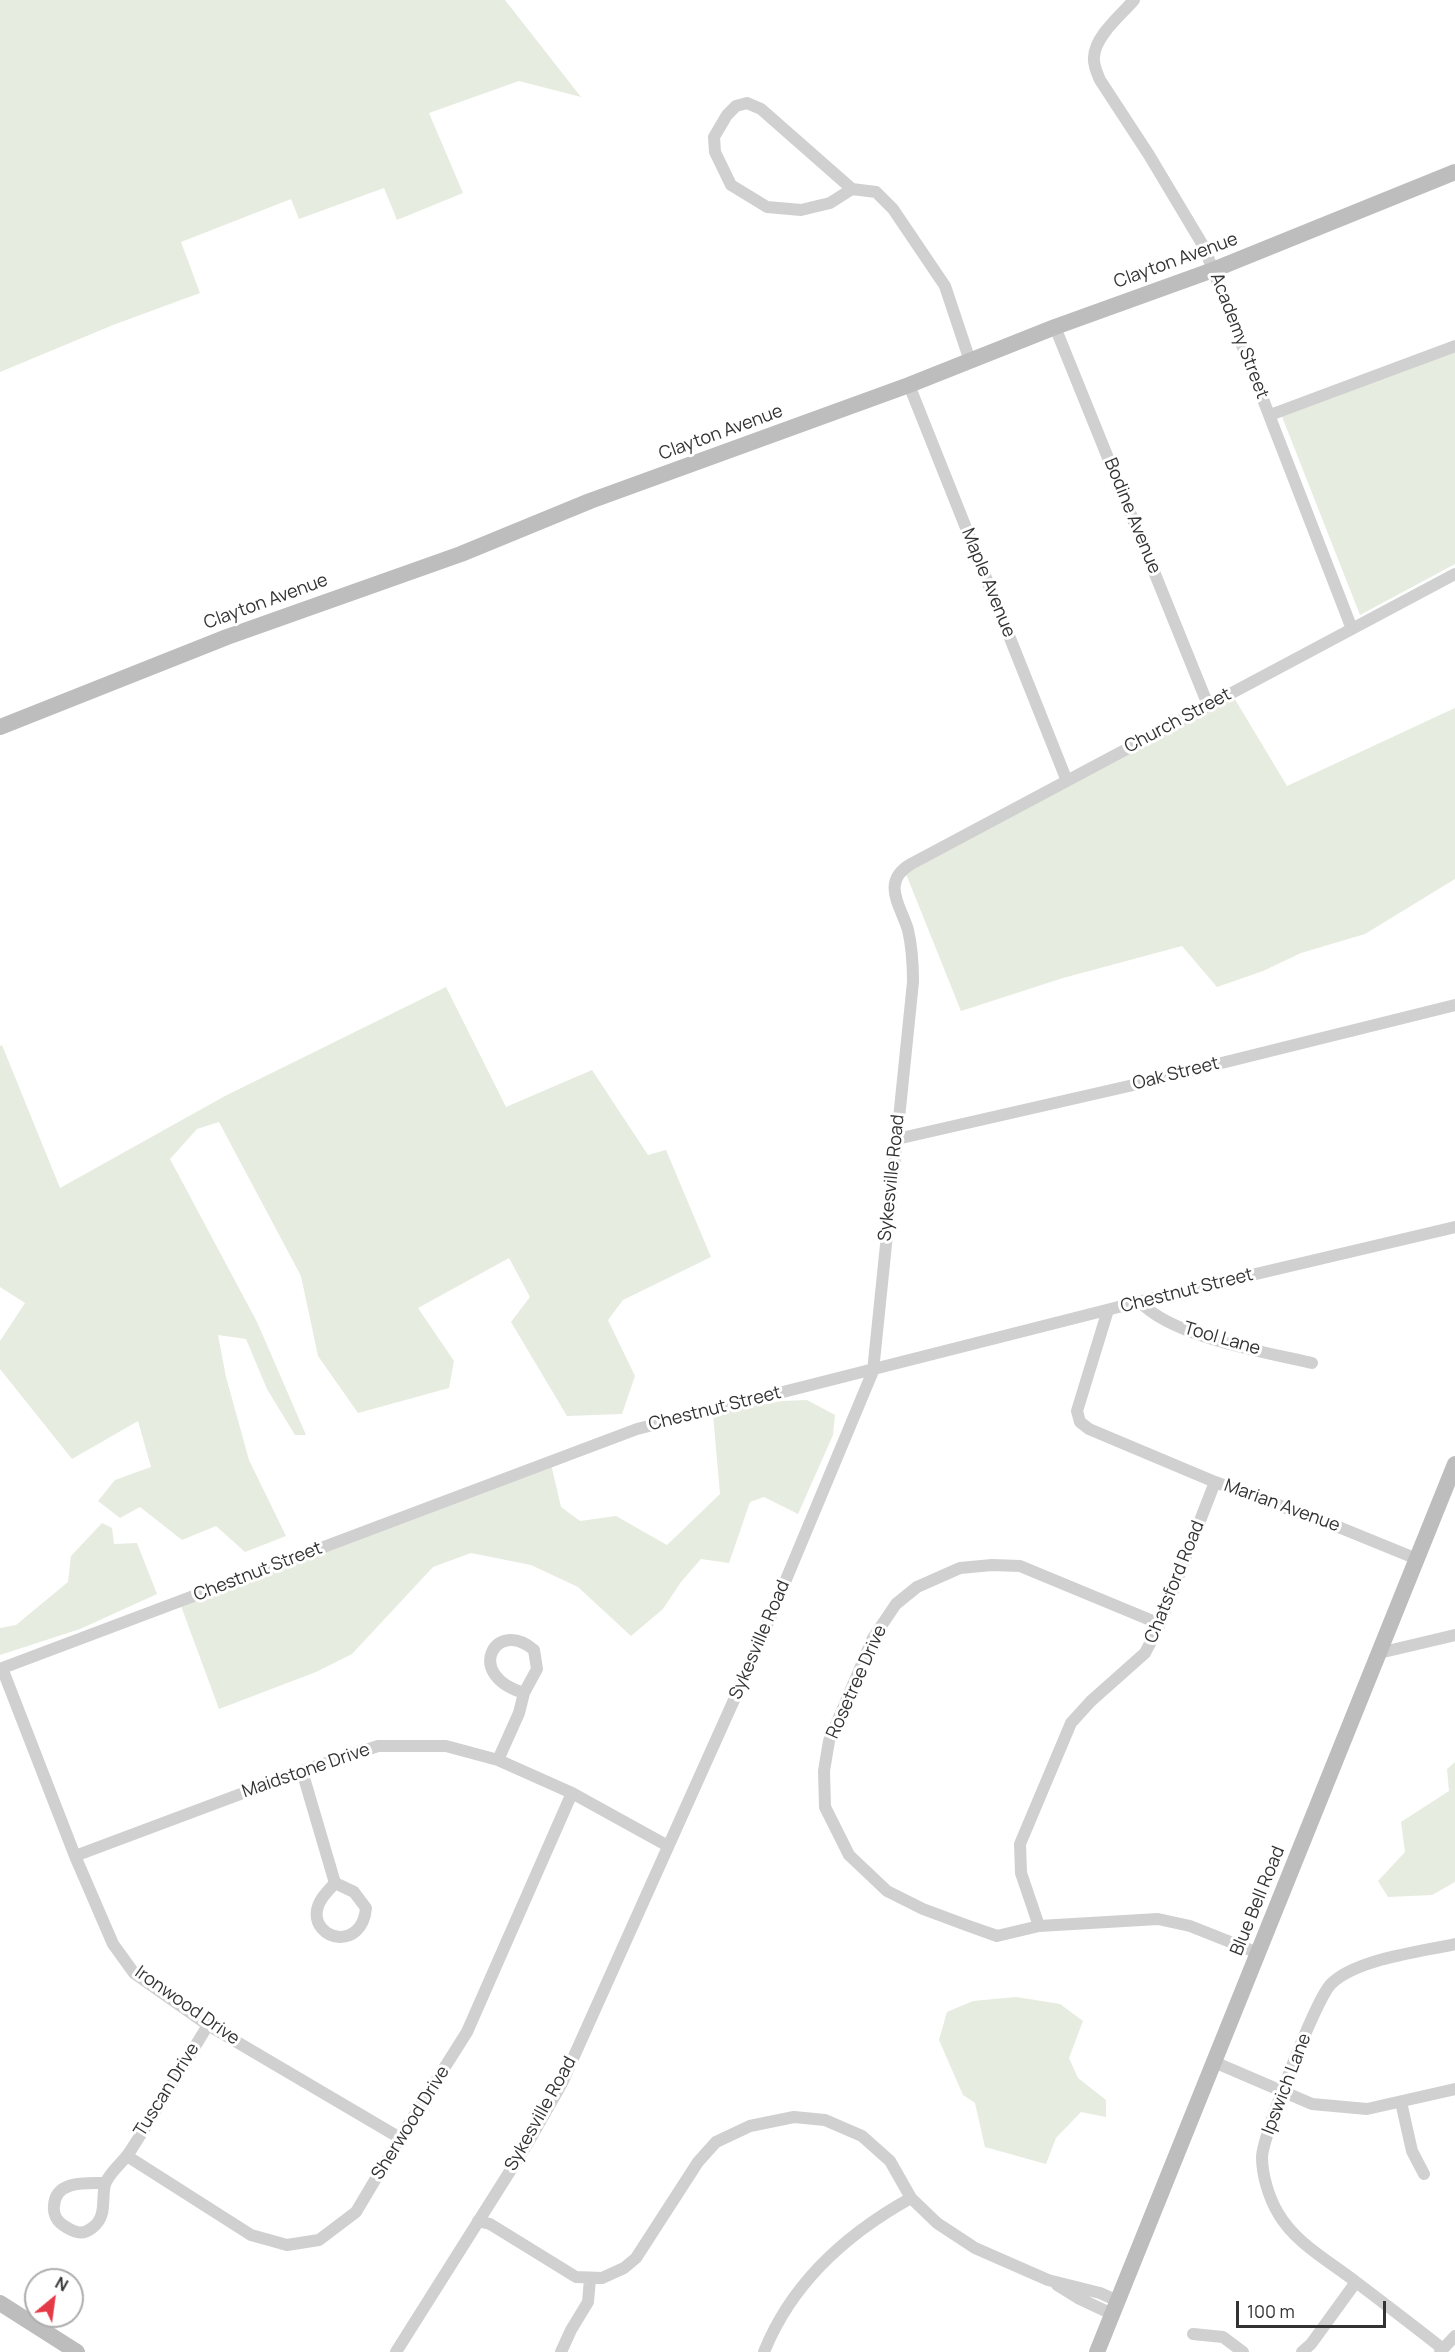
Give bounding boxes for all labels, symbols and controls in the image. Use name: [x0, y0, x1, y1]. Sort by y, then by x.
street label: Clayton Avenue: [1111, 229, 1241, 293]
street label: Academy Street: [1205, 270, 1273, 402]
street label: Clayton Avenue: [656, 401, 786, 465]
street label: Bodine Avenue: [1099, 455, 1165, 577]
street label: Maple Avenue: [956, 525, 1020, 641]
street label: Clayton Avenue: [201, 570, 331, 634]
street label: Church Street: [1121, 684, 1235, 758]
street label: Oak Street: [1130, 1053, 1222, 1095]
street label: Sykesville Road: [875, 1114, 909, 1242]
street label: Chestnut Street: [1118, 1264, 1256, 1318]
street label: Tool Lane: [1181, 1318, 1263, 1360]
street label: Chestnut Street: [646, 1382, 784, 1436]
street label: Marian Avenue: [1221, 1475, 1343, 1537]
street label: Chatsford Road: [1141, 1518, 1209, 1646]
street label: Chestnut Street: [191, 1538, 325, 1606]
street label: Sykesville Road: [725, 1577, 795, 1703]
street label: Rosetree Drive: [822, 1622, 892, 1742]
street label: Maidstone Drive: [239, 1739, 373, 1803]
street label: Blue Bell Road: [1226, 1843, 1290, 1959]
street label: Ironwood Drive: [130, 1962, 244, 2050]
street label: Ipswich Lane: [1258, 2030, 1316, 2138]
street label: Tuscan Drive: [130, 2039, 204, 2141]
street label: Sykesville Road: [501, 2053, 581, 2175]
street label: Sherwood Drive: [367, 2062, 455, 2184]
north arrow: [24, 2268, 84, 2328]
text: N: [51, 2272, 72, 2296]
scale bar: [1239, 2289, 1389, 2327]
text: 100 m: [1247, 2299, 1295, 2323]

